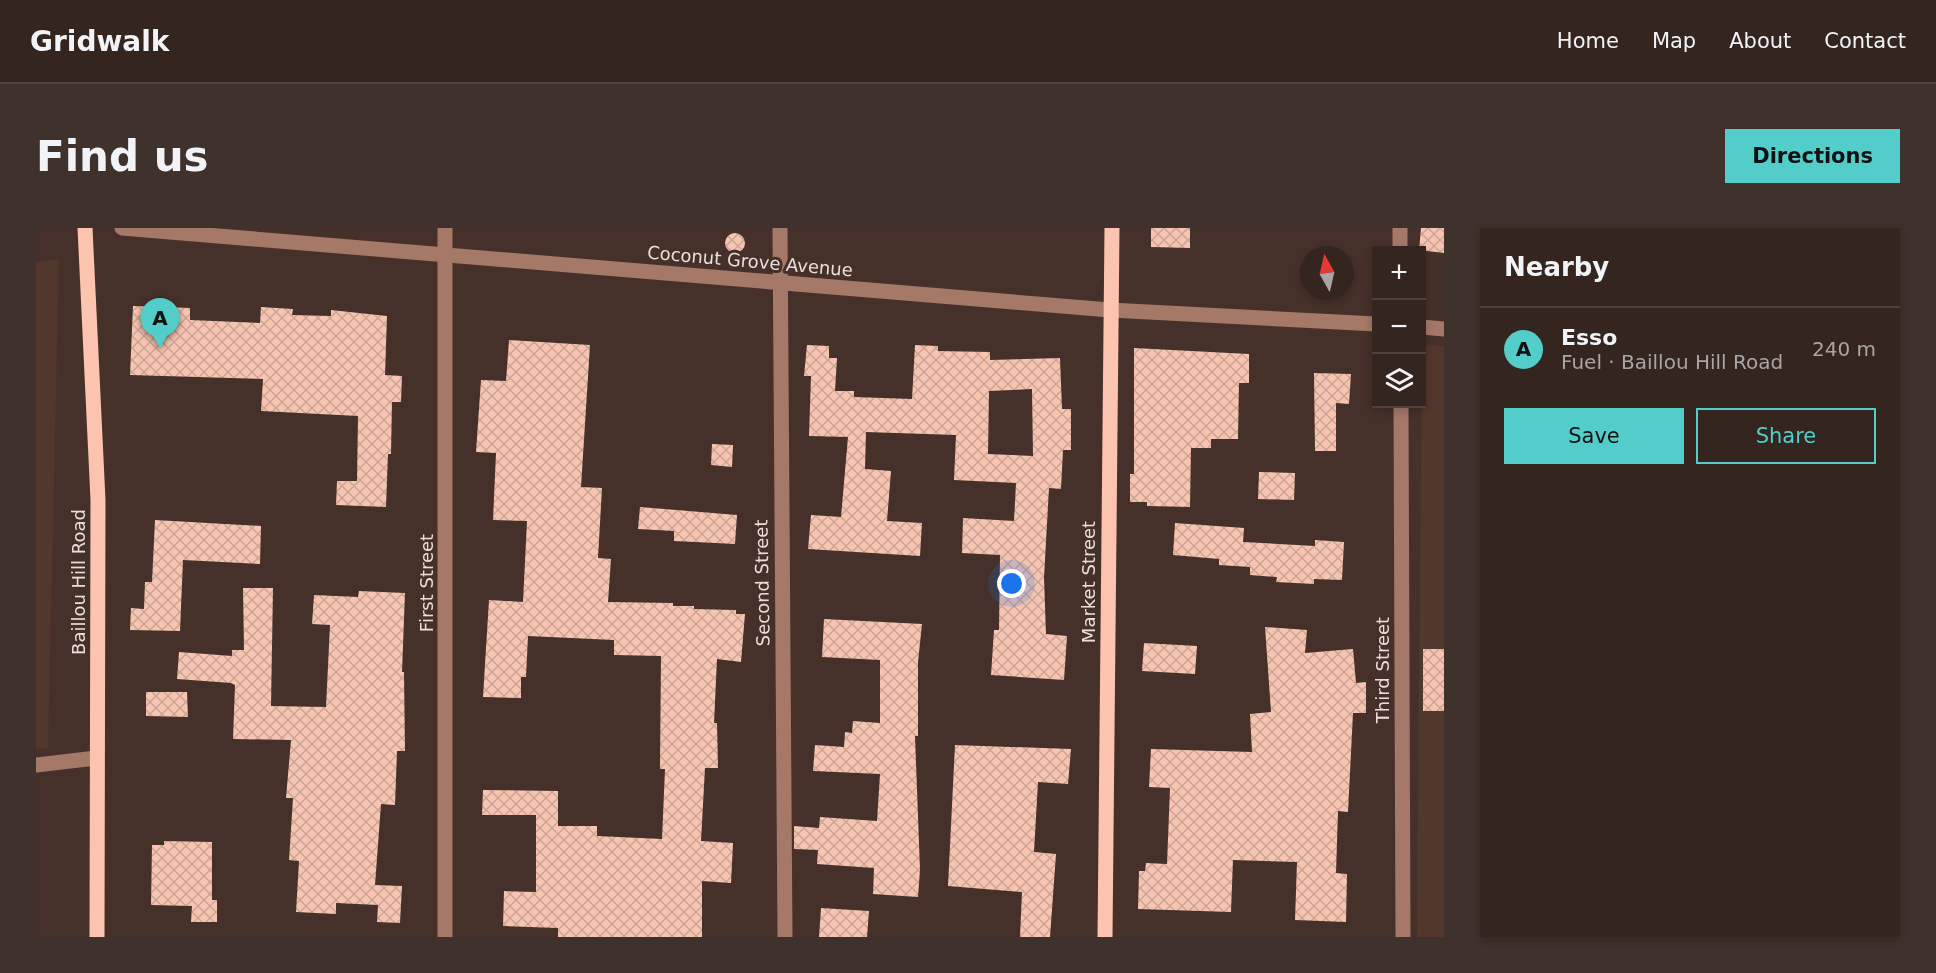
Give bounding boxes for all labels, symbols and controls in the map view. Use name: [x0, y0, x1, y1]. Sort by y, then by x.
text: Gridwalk: [30, 25, 169, 58]
text: Home: [1557, 29, 1619, 53]
text: Map: [1652, 29, 1696, 53]
text: About: [1729, 29, 1791, 53]
text: Contact: [1824, 29, 1906, 53]
button: Directions: [1725, 129, 1900, 183]
text: Find us: [36, 132, 209, 181]
street label: Coconut Grove Avenue: [646, 242, 854, 280]
north arrow: [1300, 246, 1354, 300]
map controls: [1372, 246, 1426, 408]
button: +: [1372, 246, 1426, 300]
text: Nearby: [1504, 252, 1609, 282]
pin: A: [140, 298, 180, 348]
button: −: [1372, 300, 1426, 354]
text: Esso: [1561, 325, 1617, 350]
text: A: [1516, 337, 1531, 361]
text: 240 m: [1812, 337, 1876, 361]
text: Fuel · Baillou Hill Road: [1561, 350, 1783, 374]
button: layers: [1372, 354, 1426, 408]
button: Save: [1504, 408, 1684, 464]
button: Share: [1696, 408, 1876, 464]
street label: Baillou Hill Road: [68, 509, 89, 655]
street label: Second Street: [750, 519, 774, 647]
street label: Market Street: [1078, 521, 1099, 643]
street label: First Street: [416, 534, 437, 632]
your location: [997, 569, 1026, 598]
street label: Third Street: [1372, 617, 1393, 724]

